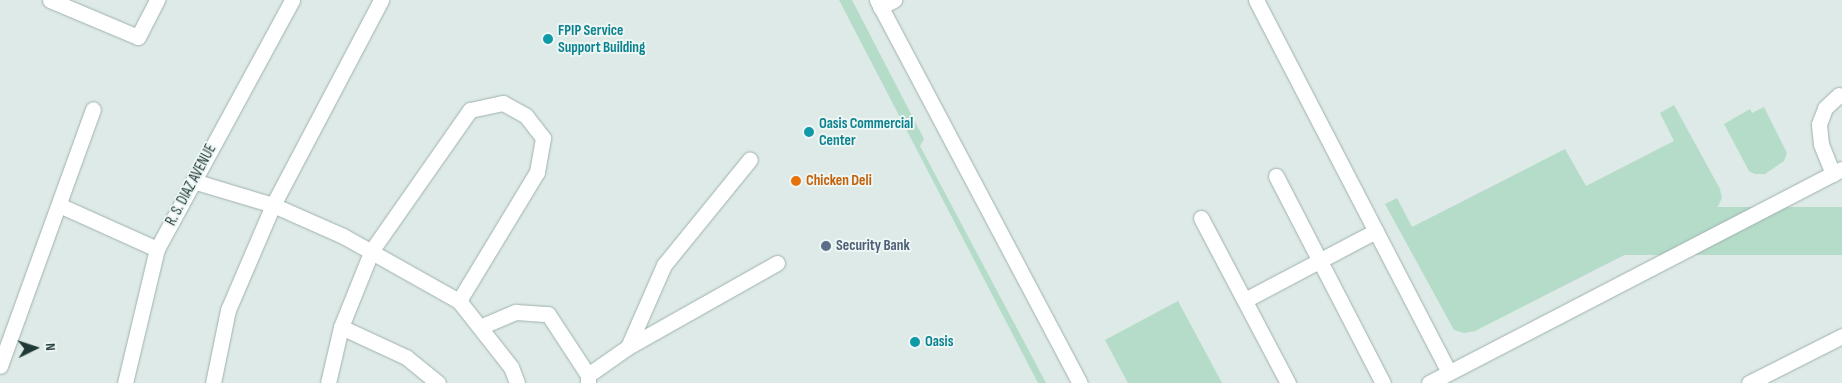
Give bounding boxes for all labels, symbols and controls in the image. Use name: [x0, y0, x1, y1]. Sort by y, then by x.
place label: FPIP Service Support Building: [558, 21, 645, 56]
marker: FPIP Service Support Building: [542, 33, 554, 45]
place label: Oasis Commercial Center: [819, 114, 913, 149]
marker: Oasis Commercial Center: [803, 126, 815, 138]
street label: R. S. DIAZ AVENUE: [162, 141, 220, 229]
place label: Chicken Deli: [806, 172, 872, 190]
marker: Chicken Deli: [790, 175, 802, 187]
place label: Security Bank: [836, 237, 910, 255]
marker: Security Bank: [820, 240, 832, 252]
north arrow: [10, 323, 60, 373]
place label: Oasis: [925, 333, 953, 351]
marker: Oasis: [909, 336, 921, 348]
text: N: [42, 343, 59, 351]

